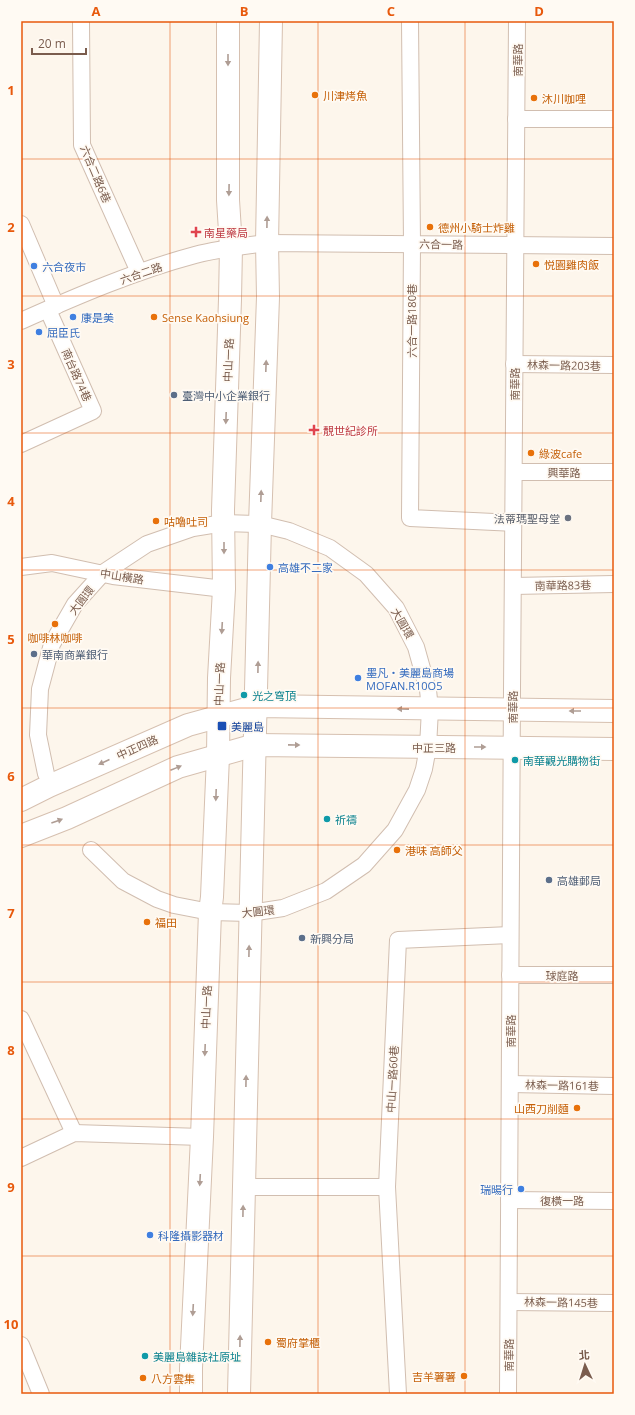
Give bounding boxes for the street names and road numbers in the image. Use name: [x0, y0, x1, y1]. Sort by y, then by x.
street label: 南華路: [510, 44, 525, 77]
street label: 六合二路6巷: [77, 143, 115, 205]
street label: 六合一路: [419, 236, 463, 252]
street label: 六合二路: [118, 259, 164, 287]
street label: 六合一路180巷: [404, 284, 419, 358]
street label: 中山一路: [220, 338, 236, 382]
street label: 南台路74巷: [59, 346, 95, 404]
street label: 林森一路203巷: [527, 357, 601, 373]
street label: 南華路: [507, 368, 522, 401]
street label: 興華路: [548, 465, 581, 480]
street label: 中山橫路: [99, 565, 145, 587]
street label: 南華路83巷: [535, 577, 591, 593]
street label: 大圓環: [65, 582, 97, 618]
street label: 大圓環: [388, 605, 418, 641]
street label: 中山一路: [211, 662, 227, 706]
street label: 南華路: [505, 691, 520, 724]
street label: 中正四路: [114, 731, 160, 763]
street label: 中正三路: [412, 740, 456, 755]
street label: 大圓環: [241, 902, 275, 920]
street label: 球庭路: [546, 968, 579, 983]
street label: 中山一路: [198, 985, 214, 1029]
street label: 南華路: [503, 1015, 518, 1048]
street label: 中山一路60巷: [383, 1045, 401, 1113]
street label: 林森一路161巷: [525, 1077, 599, 1093]
street label: 復橫一路: [540, 1193, 584, 1208]
street label: 林森一路145巷: [524, 1294, 598, 1310]
street label: 南華路: [501, 1339, 516, 1372]

